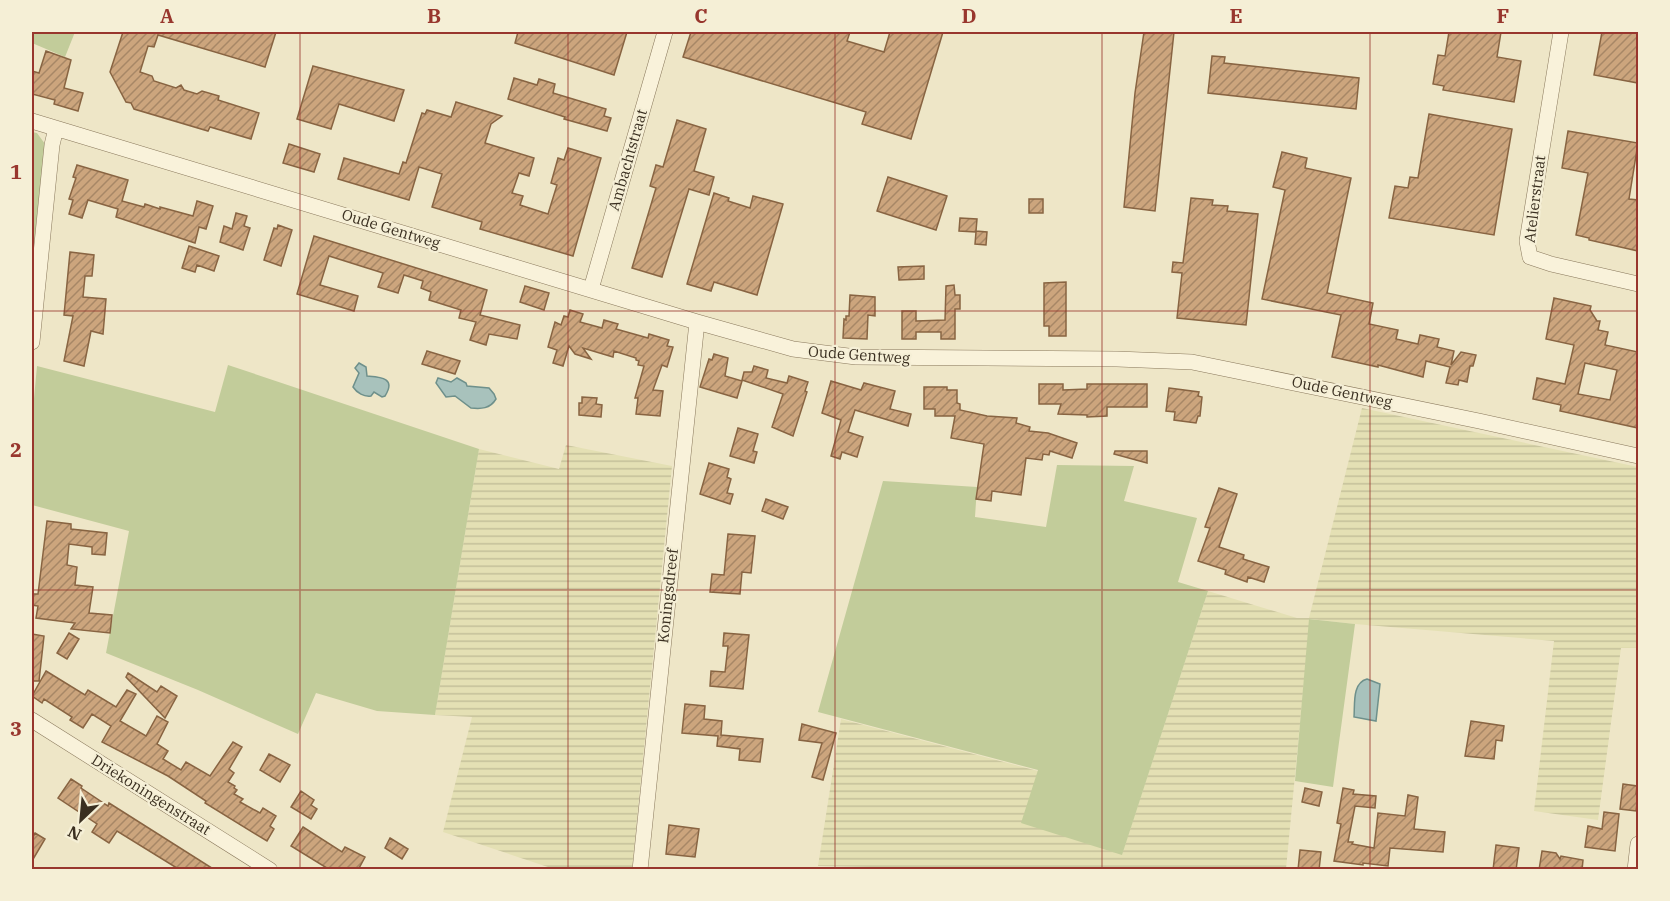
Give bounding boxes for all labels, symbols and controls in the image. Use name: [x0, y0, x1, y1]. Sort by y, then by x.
text: A: [160, 2, 174, 29]
text: B: [427, 2, 441, 29]
text: C: [694, 2, 708, 29]
text: D: [961, 2, 977, 29]
text: E: [1229, 2, 1243, 29]
text: F: [1497, 2, 1509, 29]
street label: Ambachtstraat: [604, 107, 651, 213]
street label: Atelierstraat: [1520, 154, 1549, 244]
text: 1: [10, 158, 22, 185]
street label: Oude Gentweg: [340, 205, 443, 253]
street label: Oude Gentweg: [807, 341, 911, 368]
street label: Oude Gentweg: [1290, 372, 1394, 411]
text: 2: [10, 436, 22, 463]
street label: Koningsdreef: [653, 547, 682, 644]
text: 3: [10, 715, 22, 742]
street label: Driekoningenstraat: [88, 750, 215, 839]
north arrow: [51, 790, 111, 850]
text: N: [64, 822, 84, 845]

